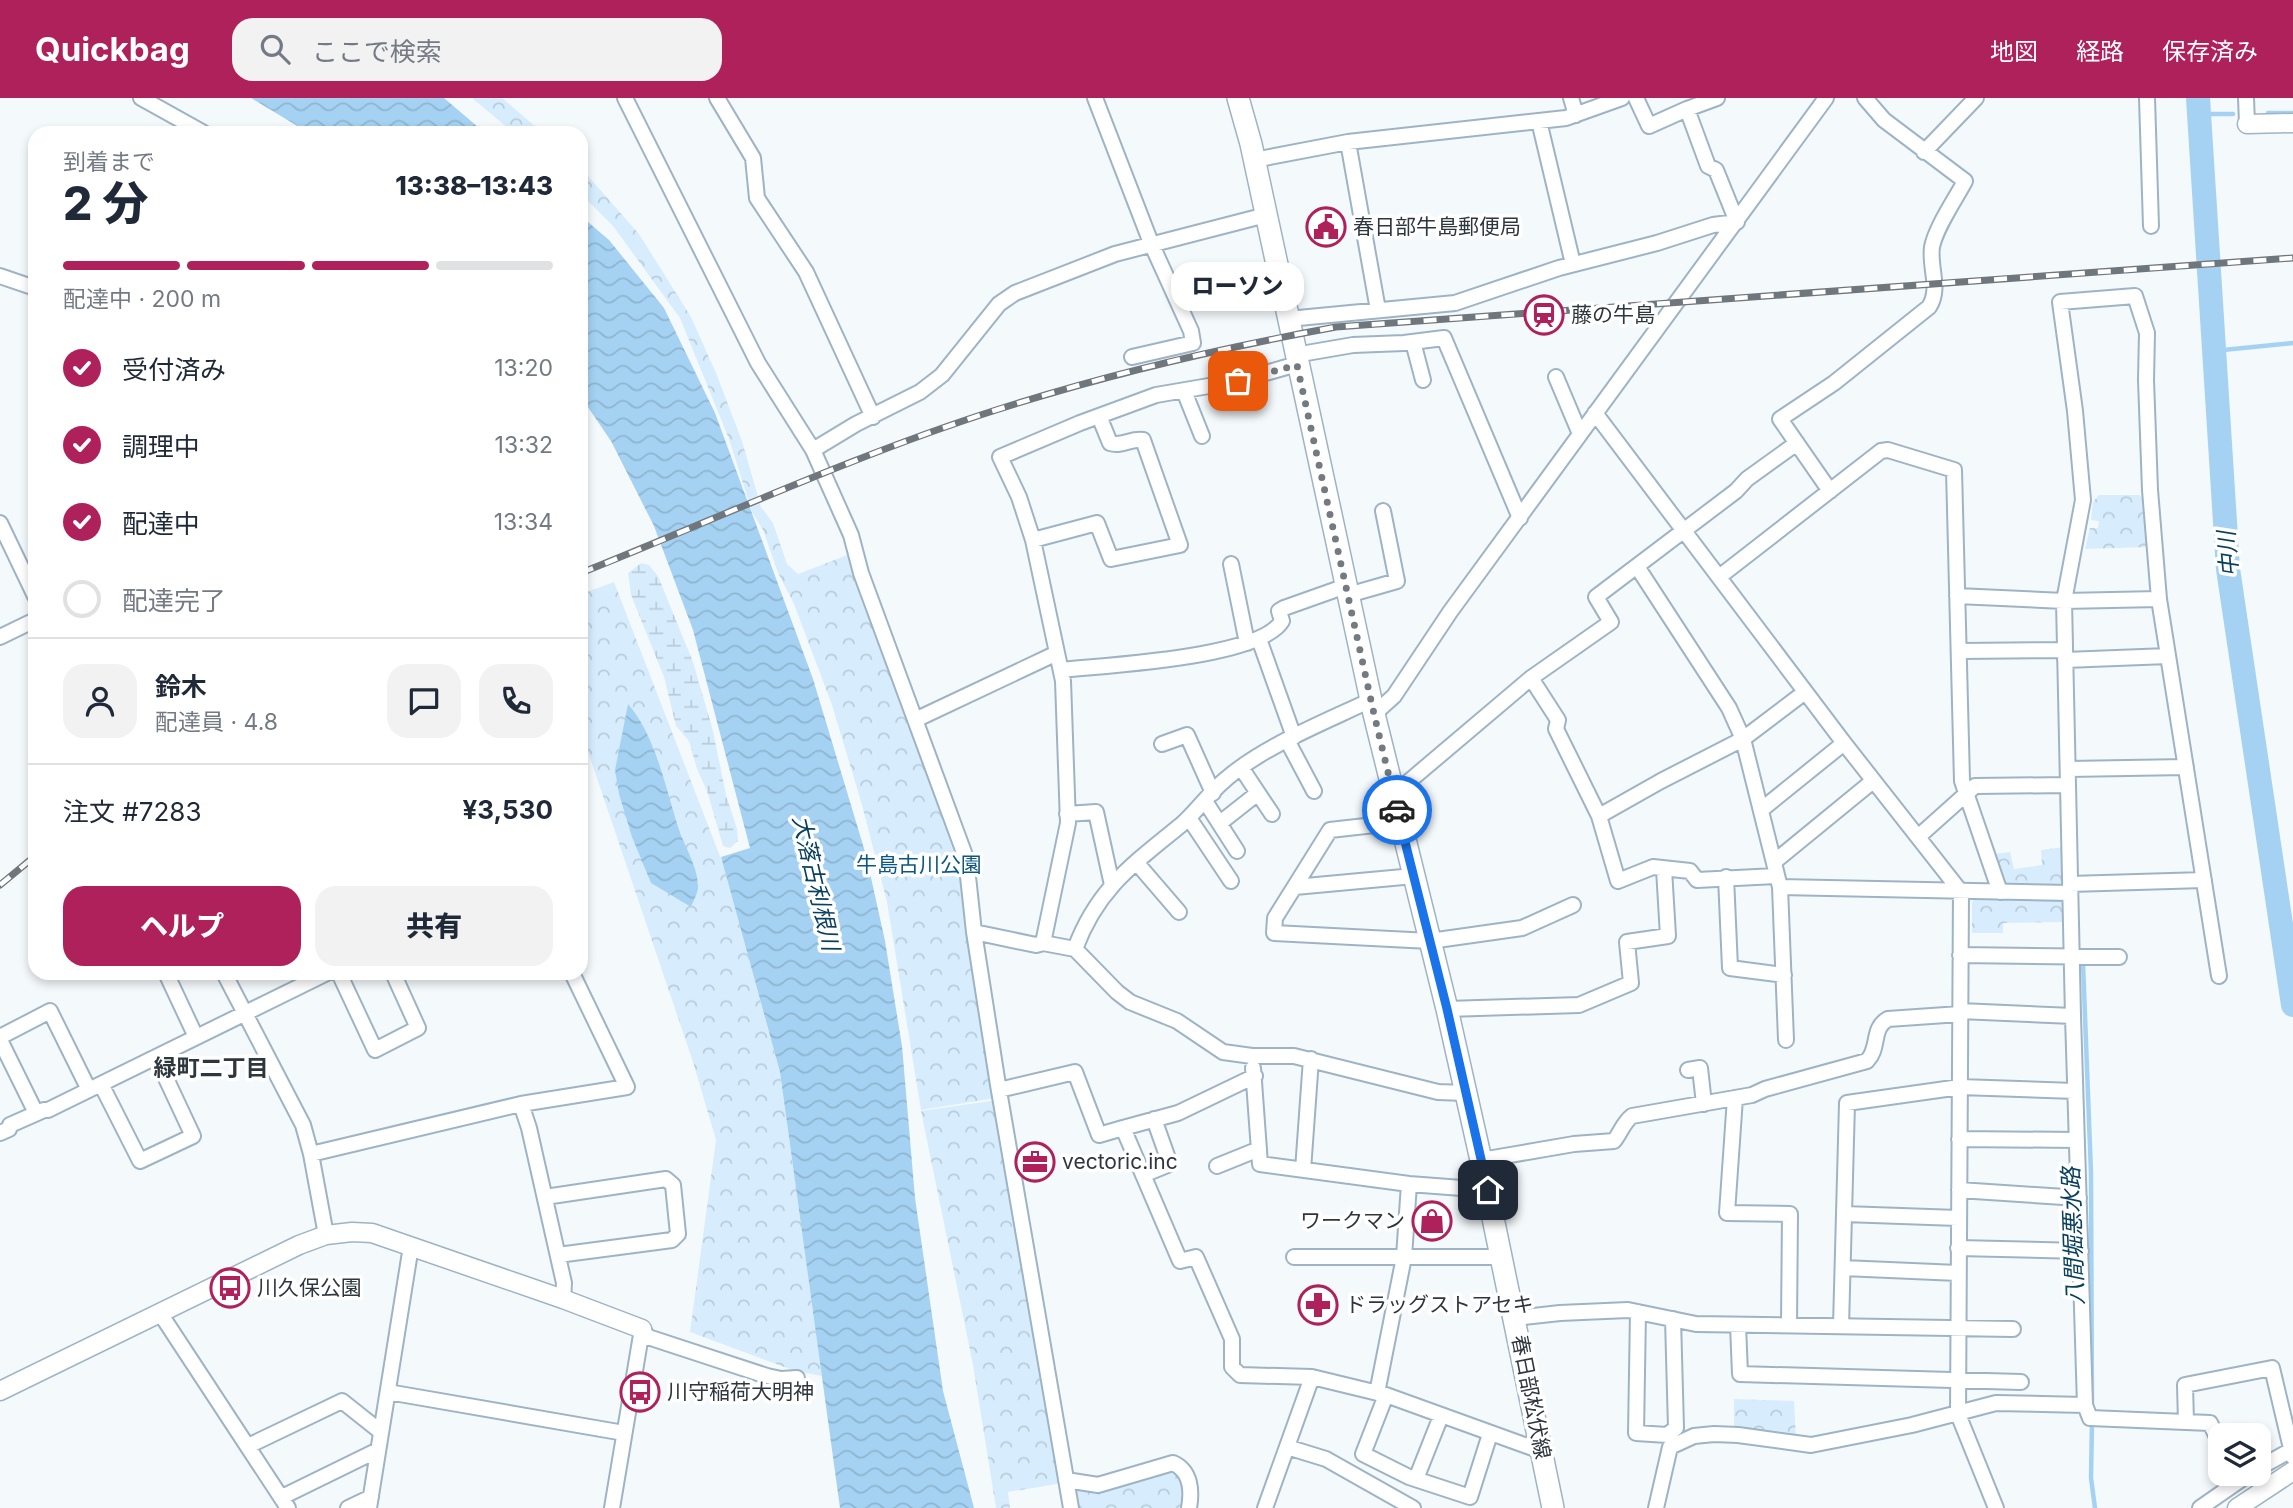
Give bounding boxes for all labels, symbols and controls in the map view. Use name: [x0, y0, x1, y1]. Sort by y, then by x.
search box: [232, 18, 722, 81]
text: Quickbag: [35, 29, 190, 69]
icon: search: [256, 30, 294, 68]
text: ここで検索: [312, 36, 442, 67]
text: 地図: [1990, 37, 2038, 66]
text: 経路: [2076, 37, 2124, 66]
text: 保存済み: [2162, 37, 2258, 66]
text: 到着まで: [63, 148, 155, 176]
text: 13:38–13:43: [395, 170, 553, 201]
text: 2 分: [63, 175, 148, 231]
public building icon: 春日部牛島郵便局: [1305, 206, 1347, 248]
place label: 春日部牛島郵便局: [1353, 214, 1521, 239]
callout: ローソン: [1172, 262, 1304, 311]
text: ローソン: [1192, 272, 1284, 300]
text: 配達中 · 200 m: [63, 285, 221, 313]
station icon: 藤の牛島: [1523, 294, 1565, 336]
place label: 藤の牛島: [1571, 302, 1655, 327]
icon: check: [63, 349, 101, 387]
pin: [1208, 351, 1268, 411]
text: 受付済み: [122, 354, 226, 385]
text: 13:20: [494, 354, 553, 382]
icon: bag: [1219, 362, 1257, 400]
icon: check: [63, 426, 101, 464]
text: 調理中: [122, 431, 200, 462]
text: 13:32: [495, 431, 553, 459]
icon: check: [63, 503, 101, 541]
text: 配達中: [122, 508, 200, 539]
text: 13:34: [494, 508, 553, 536]
water label: 中川: [2212, 527, 2244, 578]
text: 配達完了: [122, 585, 226, 616]
button: person: [63, 664, 137, 738]
button: chat: [387, 664, 461, 738]
button: phone: [479, 664, 553, 738]
text: 鈴木: [155, 671, 207, 702]
text: 配達員 · 4.8: [155, 708, 278, 736]
courier: [1362, 775, 1432, 845]
icon: car: [1378, 791, 1416, 829]
text: ¥3,530: [462, 794, 553, 825]
text: 注文 #7283: [63, 796, 202, 827]
water label: 大落古利根川: [787, 813, 846, 956]
park label: 牛島古川公園: [856, 852, 982, 877]
button: ヘルプ: [63, 886, 301, 966]
button: 共有: [315, 886, 553, 966]
district label: 緑町二丁目: [154, 1054, 269, 1082]
office icon: vectoric.inc: [1014, 1141, 1056, 1183]
place label: vectoric.inc: [1062, 1149, 1178, 1174]
pin: [1458, 1160, 1518, 1220]
water label: 八間堀悪水路: [2057, 1165, 2089, 1305]
icon: home: [1469, 1171, 1507, 1209]
shop icon: ワークマン: [1411, 1200, 1453, 1242]
place label: ワークマン: [1300, 1208, 1405, 1233]
bus stop icon: 川久保公園: [209, 1267, 251, 1309]
place label: 川久保公園: [257, 1275, 362, 1300]
pharmacy icon: ドラッグストアセキ: [1297, 1284, 1339, 1326]
place label: ドラッグストアセキ: [1345, 1292, 1534, 1317]
street label: 春日部松伏線: [1507, 1333, 1556, 1461]
bus stop icon: 川守稲荷大明神: [619, 1371, 661, 1413]
place label: 川守稲荷大明神: [667, 1379, 814, 1404]
map controls: [2208, 1423, 2271, 1486]
button: layers: [2208, 1423, 2271, 1486]

